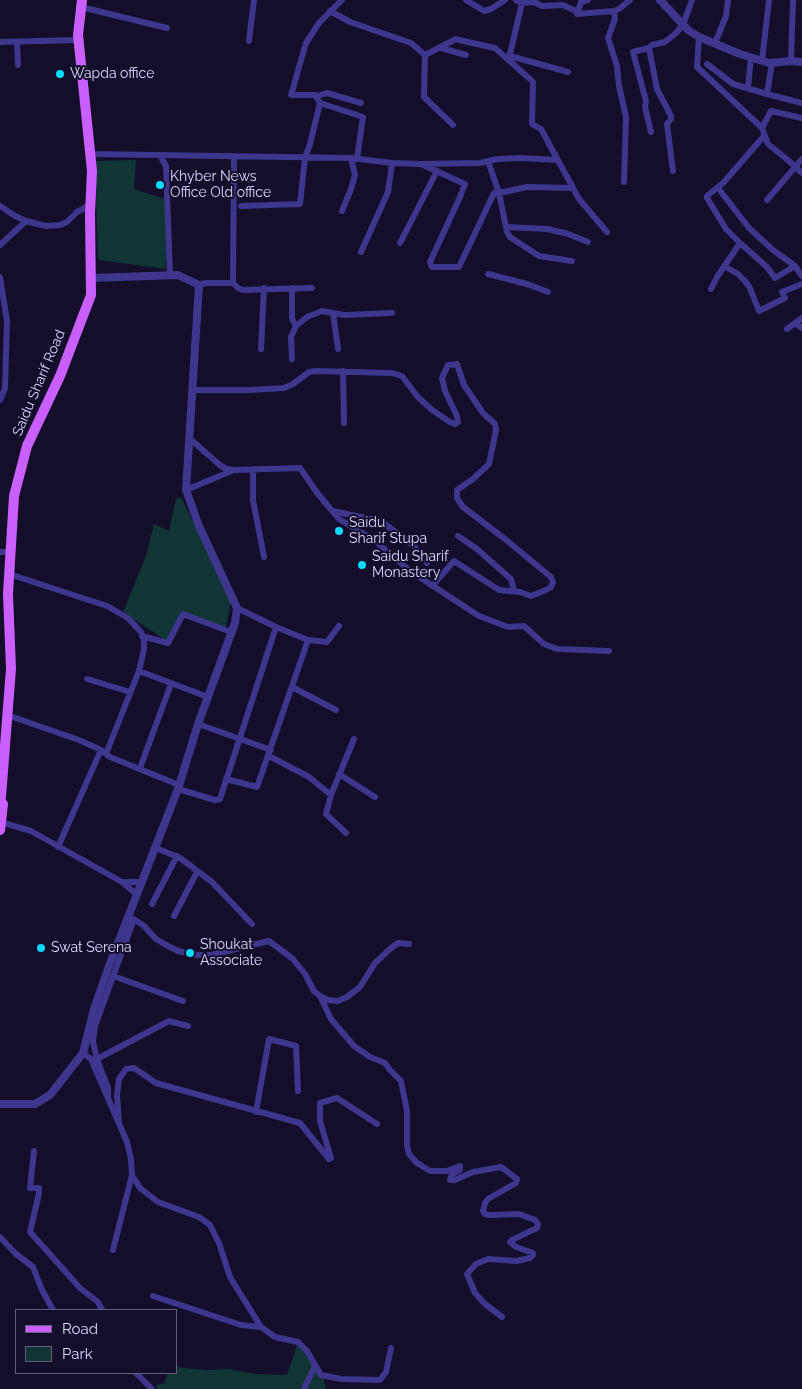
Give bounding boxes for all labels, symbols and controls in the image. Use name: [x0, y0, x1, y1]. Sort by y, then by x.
place label: Wapda office: [70, 66, 154, 82]
marker: Wapda office: [54, 68, 66, 80]
place label: Khyber News Office Old office: [170, 169, 271, 202]
marker: Khyber News Office Old office: [154, 179, 166, 191]
street label: Saidu Sharif Road: [9, 327, 69, 439]
place label: Saidu Sharif Stupa: [349, 515, 427, 548]
marker: Saidu Sharif Stupa: [333, 525, 345, 537]
place label: Saidu Sharif Monastery: [372, 549, 449, 582]
marker: Saidu Sharif Monastery: [356, 559, 368, 571]
place label: Shoukat Associate: [200, 937, 262, 970]
place label: Swat Serena: [51, 940, 132, 956]
marker: Swat Serena: [35, 942, 47, 954]
marker: Shoukat Associate: [184, 947, 196, 959]
legend: [15, 1309, 178, 1374]
text: Road: [62, 1320, 98, 1338]
text: Park: [62, 1345, 93, 1363]

